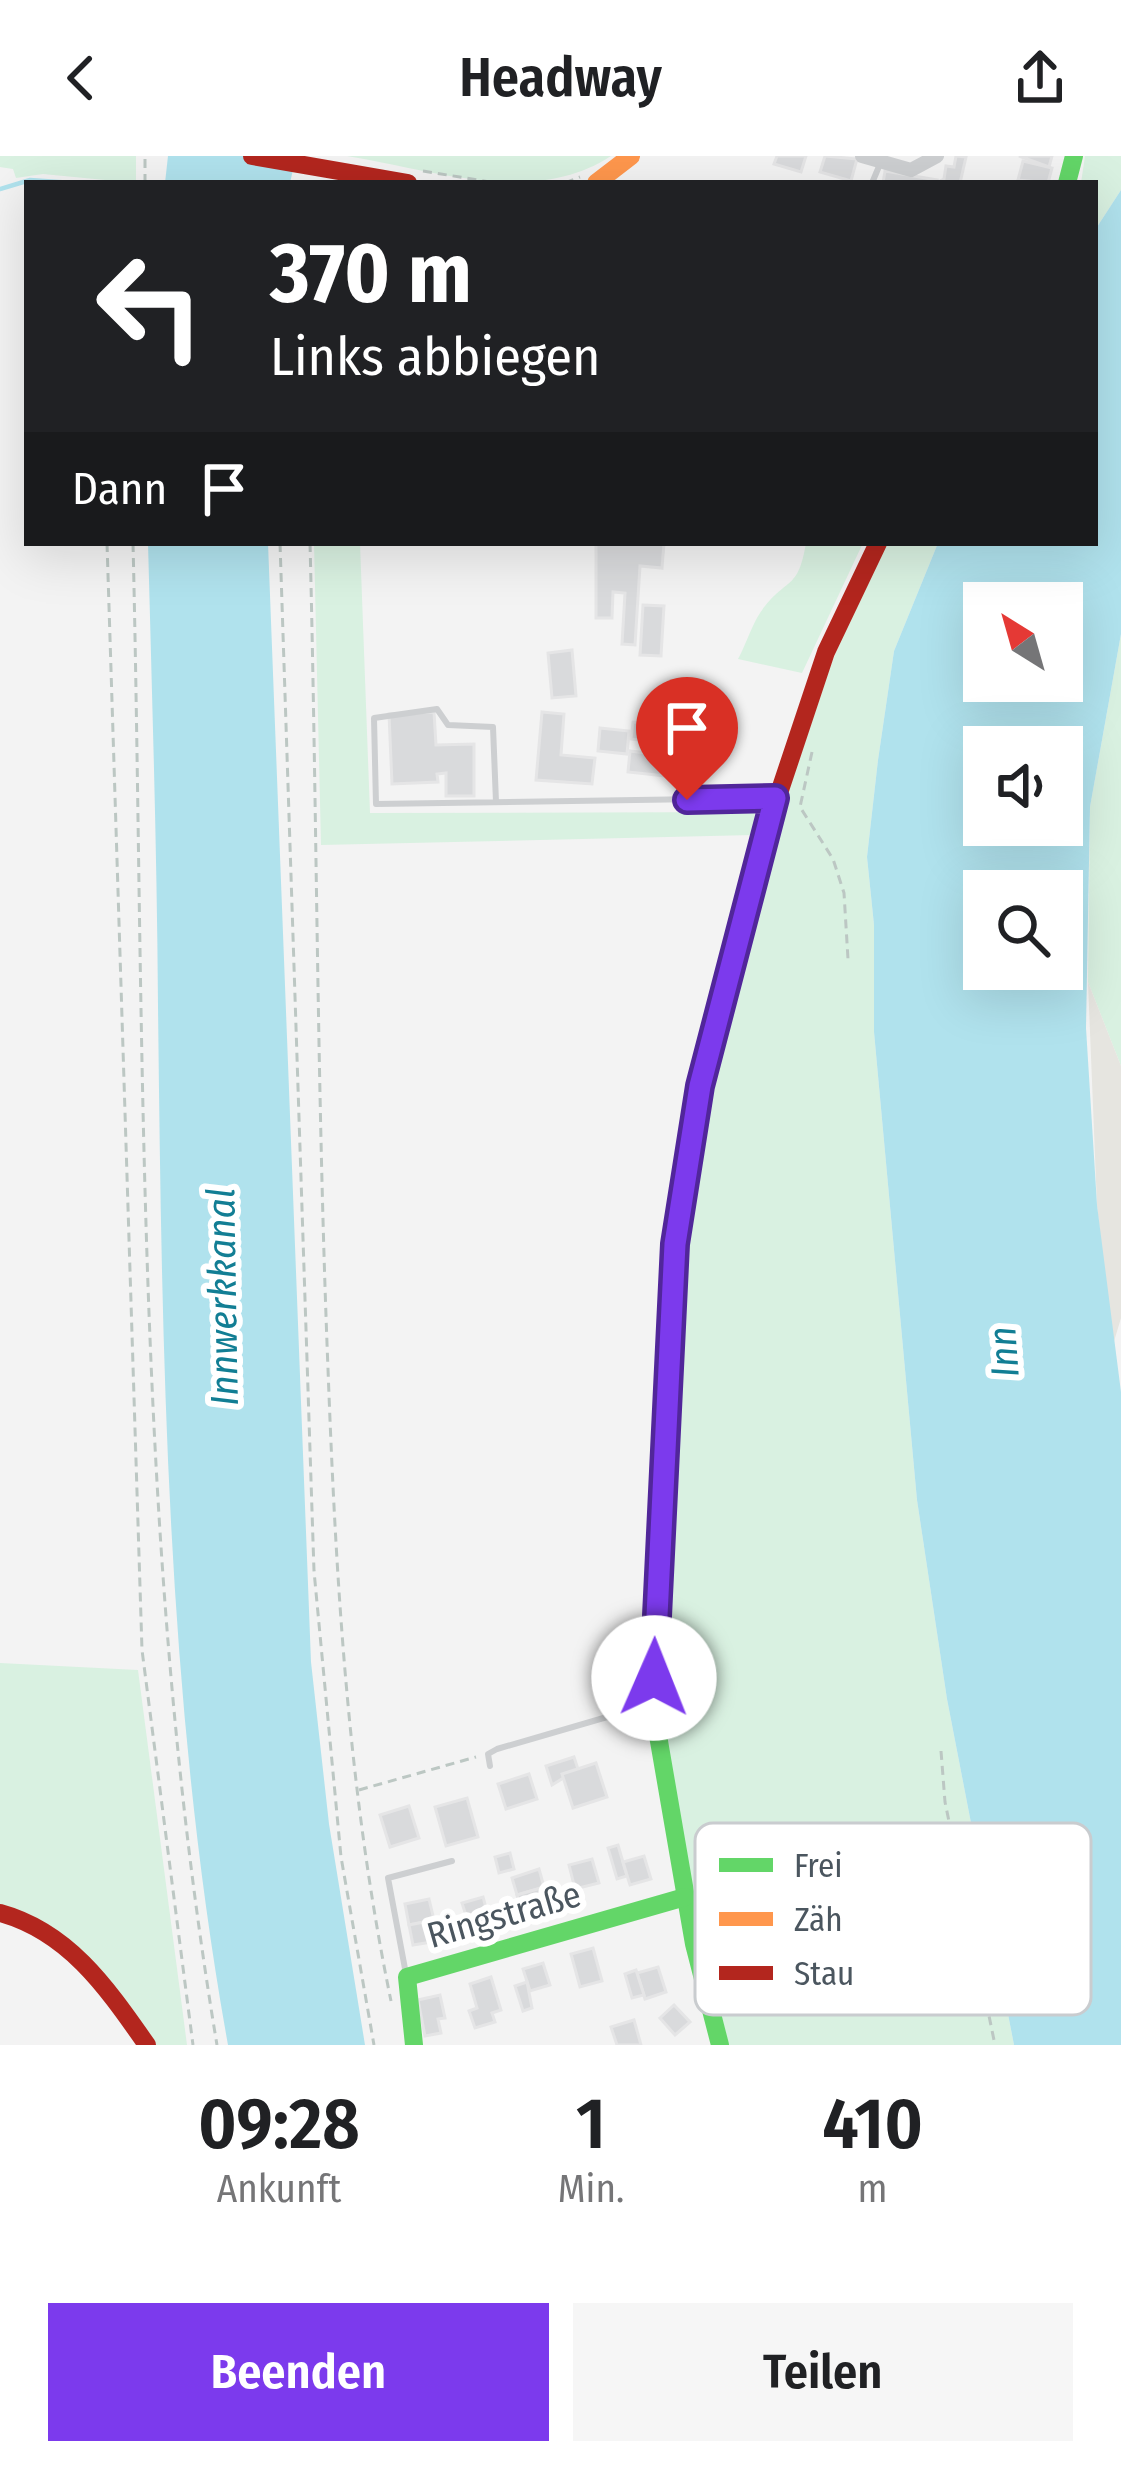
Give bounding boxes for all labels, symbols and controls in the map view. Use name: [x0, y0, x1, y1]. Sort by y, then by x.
icon: back: [48, 45, 114, 111]
icon: share: [1007, 45, 1073, 111]
text: Headway: [459, 46, 662, 110]
text: 370 m: [270, 223, 472, 324]
icon: left: [72, 228, 228, 384]
text: Links abbiegen: [270, 325, 600, 389]
icon: arrive: [191, 456, 257, 522]
text: Dann: [72, 462, 167, 516]
north arrow: [963, 582, 1083, 702]
map controls: [963, 582, 1083, 990]
pin: [636, 677, 738, 800]
icon: arrive: [654, 695, 720, 761]
button: sound: [963, 726, 1083, 846]
button: search: [963, 870, 1083, 990]
water label: Innwerkkanal: [198, 1188, 248, 1406]
water label: Inn: [979, 1325, 1029, 1379]
position arrow: [591, 1615, 717, 1741]
legend: [695, 1823, 1091, 2015]
text: Frei: [794, 1846, 843, 1886]
street label: Ringstraße: [422, 1872, 586, 1958]
text: Zäh: [794, 1900, 843, 1940]
text: Stau: [794, 1954, 854, 1994]
text: 09:28: [198, 2081, 360, 2167]
text: 1: [576, 2081, 606, 2167]
text: 410: [822, 2081, 923, 2167]
text: Ankunft: [217, 2166, 341, 2212]
text: Min.: [558, 2166, 624, 2212]
text: m: [858, 2166, 888, 2212]
button: Beenden: [48, 2303, 549, 2441]
button: Teilen: [573, 2303, 1073, 2441]

